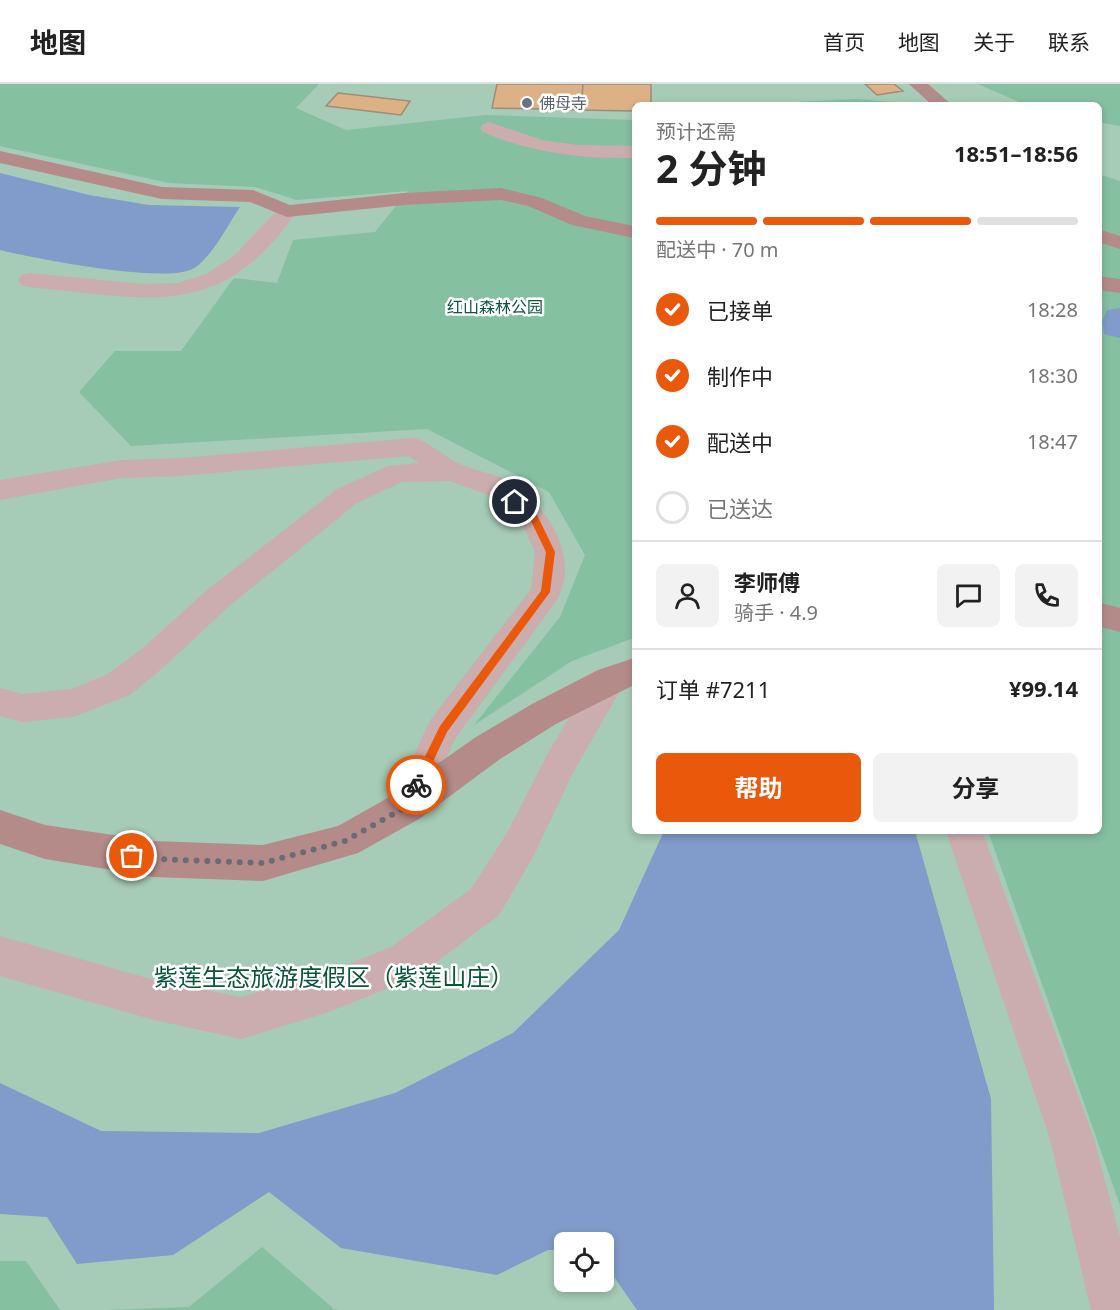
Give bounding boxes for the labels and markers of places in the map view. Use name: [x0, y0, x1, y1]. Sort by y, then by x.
place label: 佛母寺: [539, 92, 587, 114]
marker: 佛母寺: [520, 96, 534, 110]
pin: [489, 476, 540, 527]
pin: [106, 830, 157, 881]

